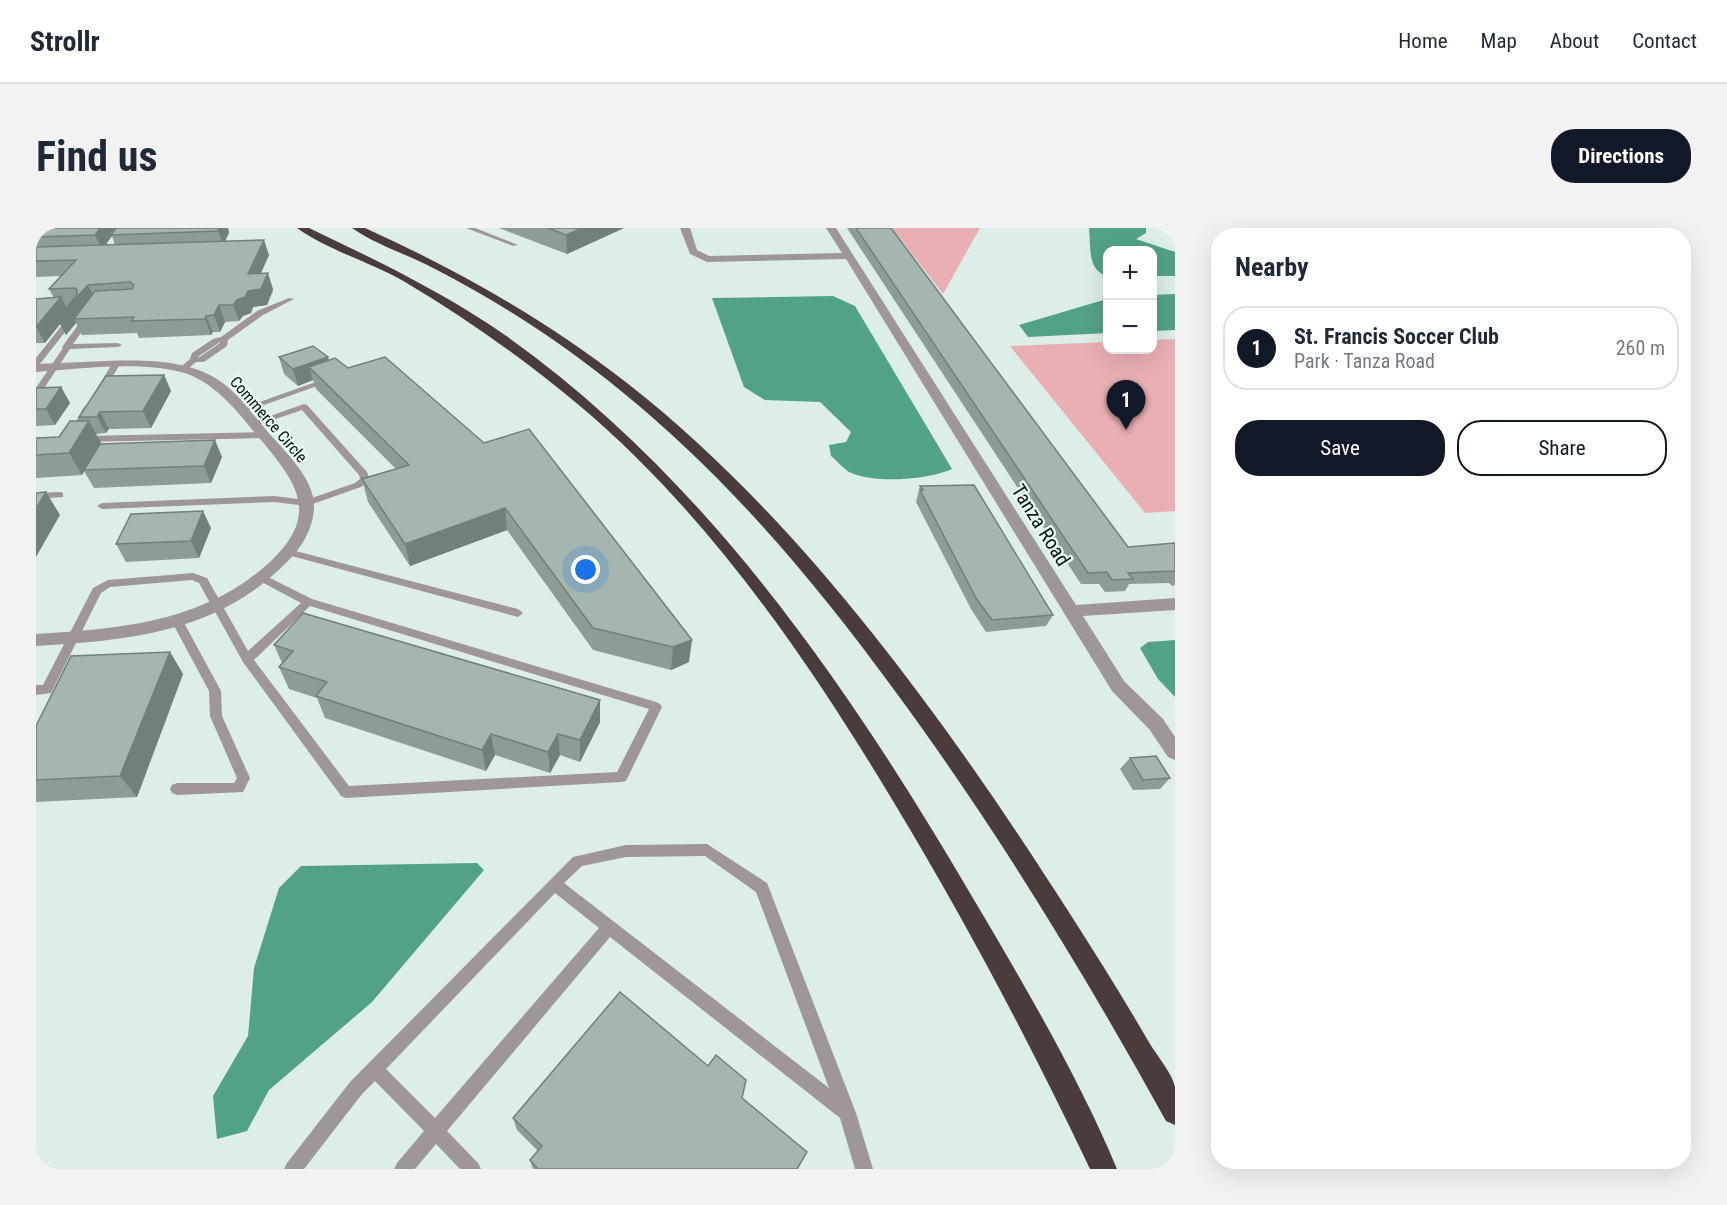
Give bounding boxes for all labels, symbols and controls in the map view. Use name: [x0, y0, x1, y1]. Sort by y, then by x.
text: Strollr: [30, 25, 100, 58]
text: Home: [1398, 29, 1448, 53]
text: Map: [1481, 29, 1517, 53]
text: About: [1550, 29, 1599, 53]
text: Contact: [1632, 29, 1697, 53]
button: Directions: [1551, 129, 1691, 183]
text: Find us: [36, 132, 157, 181]
map controls: [1103, 246, 1157, 354]
button: +: [1103, 246, 1157, 300]
text: Nearby: [1235, 252, 1309, 282]
button: −: [1103, 300, 1157, 354]
text: St. Francis Soccer Club: [1294, 324, 1499, 349]
text: 1: [1251, 336, 1262, 360]
text: 260 m: [1616, 336, 1665, 360]
text: Park · Tanza Road: [1294, 349, 1435, 373]
street label: Commerce Circle: [226, 372, 311, 466]
pin: 1: [1106, 380, 1146, 430]
button: Save: [1235, 420, 1445, 476]
button: Share: [1457, 420, 1667, 476]
street label: Tanza Road: [1007, 480, 1075, 570]
your location: [571, 555, 600, 584]

